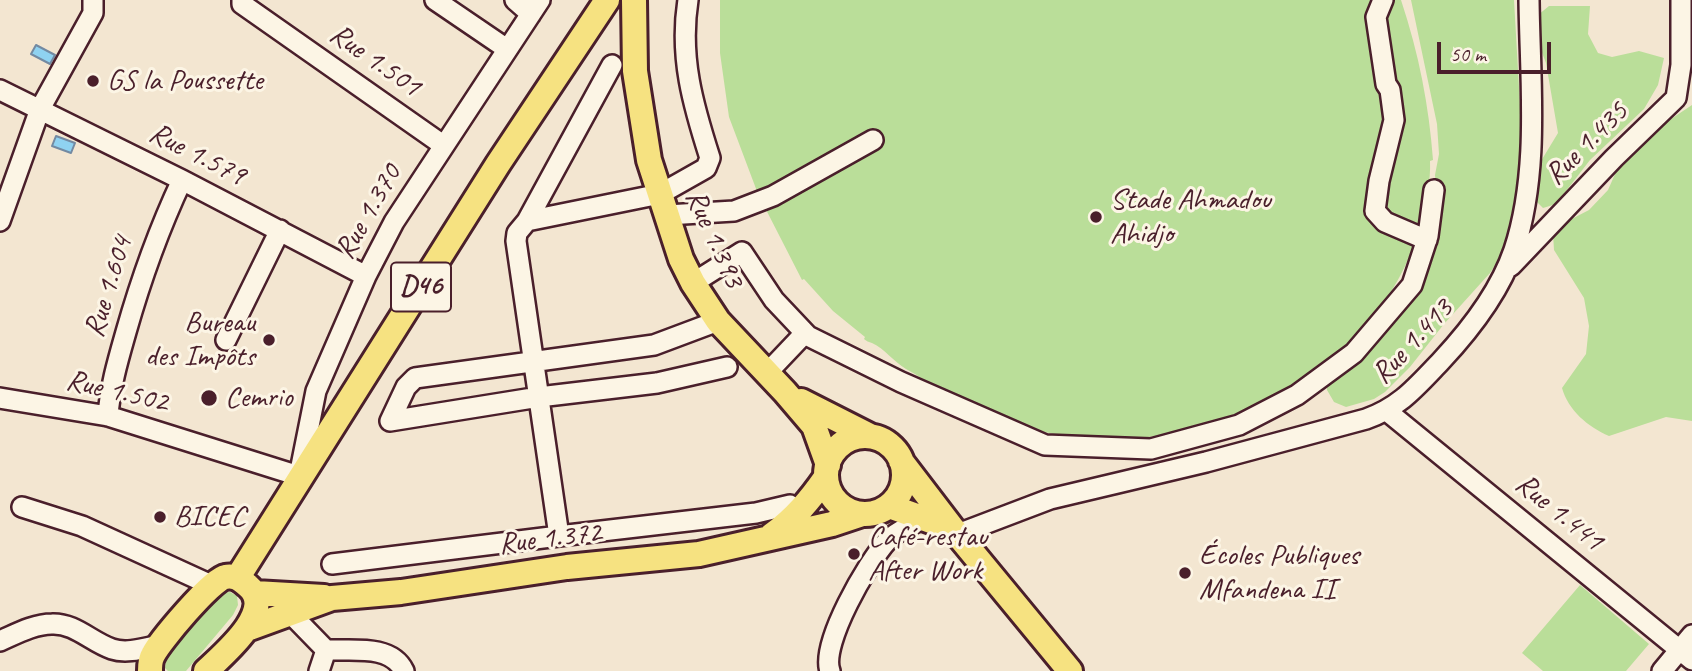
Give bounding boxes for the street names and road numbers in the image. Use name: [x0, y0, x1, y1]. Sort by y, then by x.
street label: Rue 1.501: [322, 17, 428, 105]
street label: Rue 1.435: [1538, 95, 1636, 193]
street label: Rue 1.579: [143, 116, 251, 194]
street label: Rue 1.370: [328, 158, 410, 266]
street label: Rue 1.393: [677, 185, 751, 293]
street label: Rue 1.604: [77, 232, 141, 342]
road number: D46: [391, 262, 451, 312]
street label: Rue 1.413: [1365, 292, 1461, 392]
street label: Rue 1.502: [63, 363, 171, 421]
street label: Rue 1.441: [1508, 467, 1610, 559]
street label: Rue 1.372: [497, 515, 603, 563]

